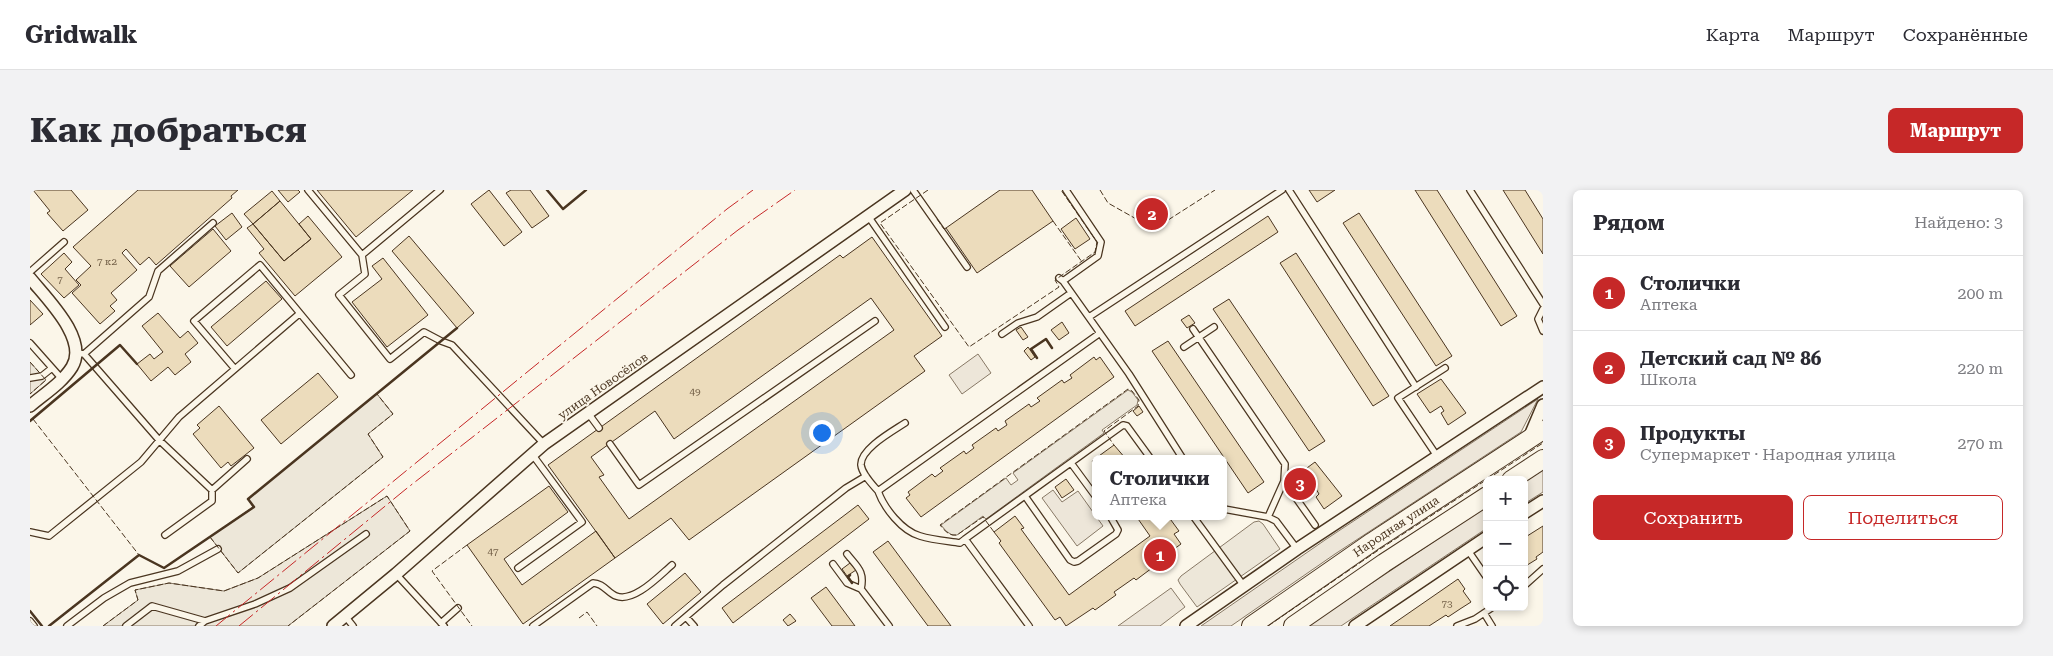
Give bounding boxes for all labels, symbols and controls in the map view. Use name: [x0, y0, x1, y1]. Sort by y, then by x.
text: Gridwalk: [25, 21, 137, 49]
text: Карта: [1706, 24, 1760, 45]
text: Маршрут: [1788, 24, 1875, 45]
text: Сохранённые: [1903, 24, 2028, 45]
button: Маршрут: [1888, 108, 2023, 153]
text: Как добраться: [30, 110, 307, 151]
pin: 2: [1136, 195, 1168, 233]
text: Рядом: [1593, 211, 1665, 235]
text: Найдено: 3: [1914, 213, 2003, 232]
house number: 7 к2: [97, 256, 117, 267]
text: Столички: [1640, 272, 1740, 295]
house number: 7: [57, 274, 63, 285]
text: 1: [1605, 284, 1613, 303]
text: 200 m: [1957, 284, 2003, 303]
text: Аптека: [1640, 295, 1697, 314]
text: Детский сад № 86: [1640, 347, 1821, 370]
street label: улица Новосёлов: [555, 350, 651, 422]
text: 2: [1605, 359, 1613, 378]
text: 220 m: [1957, 359, 2003, 378]
text: Школа: [1640, 370, 1697, 389]
house number: 49: [689, 386, 701, 397]
your location: [809, 420, 835, 446]
text: Продукты: [1640, 422, 1745, 445]
text: 3: [1605, 434, 1613, 453]
text: 270 m: [1957, 434, 2003, 453]
text: Супермаркет · Народная улица: [1640, 445, 1896, 464]
popup: [1092, 455, 1227, 520]
pin: 3: [1284, 465, 1316, 503]
text: Столички: [1109, 467, 1210, 490]
map controls: [1483, 476, 1528, 611]
button: +: [1483, 476, 1528, 521]
text: Аптека: [1109, 490, 1167, 509]
street label: Народная улица: [1350, 493, 1442, 560]
button: Сохранить: [1593, 495, 1793, 540]
button: Поделиться: [1803, 495, 2003, 540]
button: −: [1483, 521, 1528, 566]
pin: 1: [1144, 536, 1176, 574]
house number: 47: [487, 546, 499, 557]
button: locate: [1483, 566, 1528, 611]
house number: 73: [1441, 598, 1453, 609]

